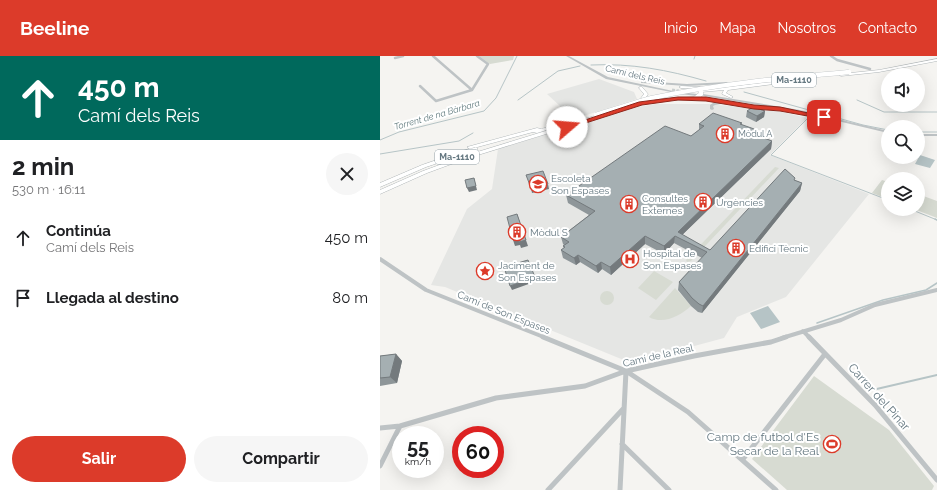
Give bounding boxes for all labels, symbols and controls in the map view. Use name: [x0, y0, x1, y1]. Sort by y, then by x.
text: Beeline: [20, 17, 89, 39]
text: Inicio: [664, 20, 697, 36]
text: Mapa: [719, 20, 756, 36]
text: Nosotros: [778, 20, 836, 36]
text: Contacto: [858, 20, 917, 36]
street label: Camí dels Reis: [604, 63, 666, 87]
map controls: [881, 68, 925, 216]
button: sound: [881, 68, 925, 112]
text: 450 m: [78, 71, 159, 104]
icon: ahead: [12, 72, 64, 124]
road number: Ma-1110: [772, 73, 816, 87]
water label: Torrent de na Bàrbara: [393, 98, 482, 132]
pin: [807, 100, 841, 134]
text: Camí dels Reis: [78, 105, 200, 126]
position arrow: [546, 106, 588, 148]
icon: arrive: [813, 106, 835, 128]
button: search: [881, 120, 925, 164]
building icon: Mòdul A: [715, 124, 735, 144]
place label: Mòdul A: [738, 129, 772, 139]
road number: Ma-1110: [435, 150, 479, 164]
text: 2 min: [12, 152, 74, 181]
button: close: [326, 153, 368, 195]
button: layers: [881, 172, 925, 216]
place label: Escoleta Son Espases: [551, 173, 610, 196]
school or university icon: Escoleta Son Espases: [528, 174, 548, 194]
text: 530 m · 16:11: [12, 182, 85, 197]
building icon: Urgències: [693, 192, 713, 212]
place label: Consultes Externes: [642, 193, 688, 216]
building icon: Consultes Externes: [619, 194, 639, 214]
place label: Urgències: [716, 197, 763, 208]
text: Continúa: [46, 222, 111, 240]
building icon: Mòdul S: [507, 222, 527, 242]
icon: ahead: [12, 227, 34, 249]
place label: Mòdul S: [530, 227, 568, 238]
text: 450 m: [325, 229, 368, 247]
building icon: Edifici Tècnic: [726, 238, 746, 258]
text: Camí dels Reis: [46, 240, 134, 255]
place label: Edifici Tècnic: [749, 243, 809, 254]
place label: Hospital de Son Espases: [643, 248, 702, 271]
hospital icon: Hospital de Son Espases: [620, 249, 640, 269]
place label: Jaciment de Son Espases: [498, 260, 557, 283]
place icon: Jaciment de Son Espases: [475, 261, 495, 281]
icon: arrive: [12, 287, 34, 309]
text: Llegada al destino: [46, 289, 179, 307]
text: 80 m: [332, 289, 368, 307]
street label: Camí de Son Espases: [456, 289, 552, 336]
street label: Camí de la Real: [622, 342, 695, 369]
street label: Carrer del Pinar: [845, 361, 913, 434]
speed limit sign: 60: [452, 426, 504, 478]
place label: Camp de futbol d'Es Secar de la Real: [707, 430, 820, 458]
sports icon: Camp de futbol d'Es Secar de la Real: [822, 434, 842, 454]
text: 55: [407, 435, 429, 459]
button: Salir: [12, 436, 186, 482]
button: Compartir: [194, 436, 368, 482]
text: km/h: [405, 456, 431, 467]

